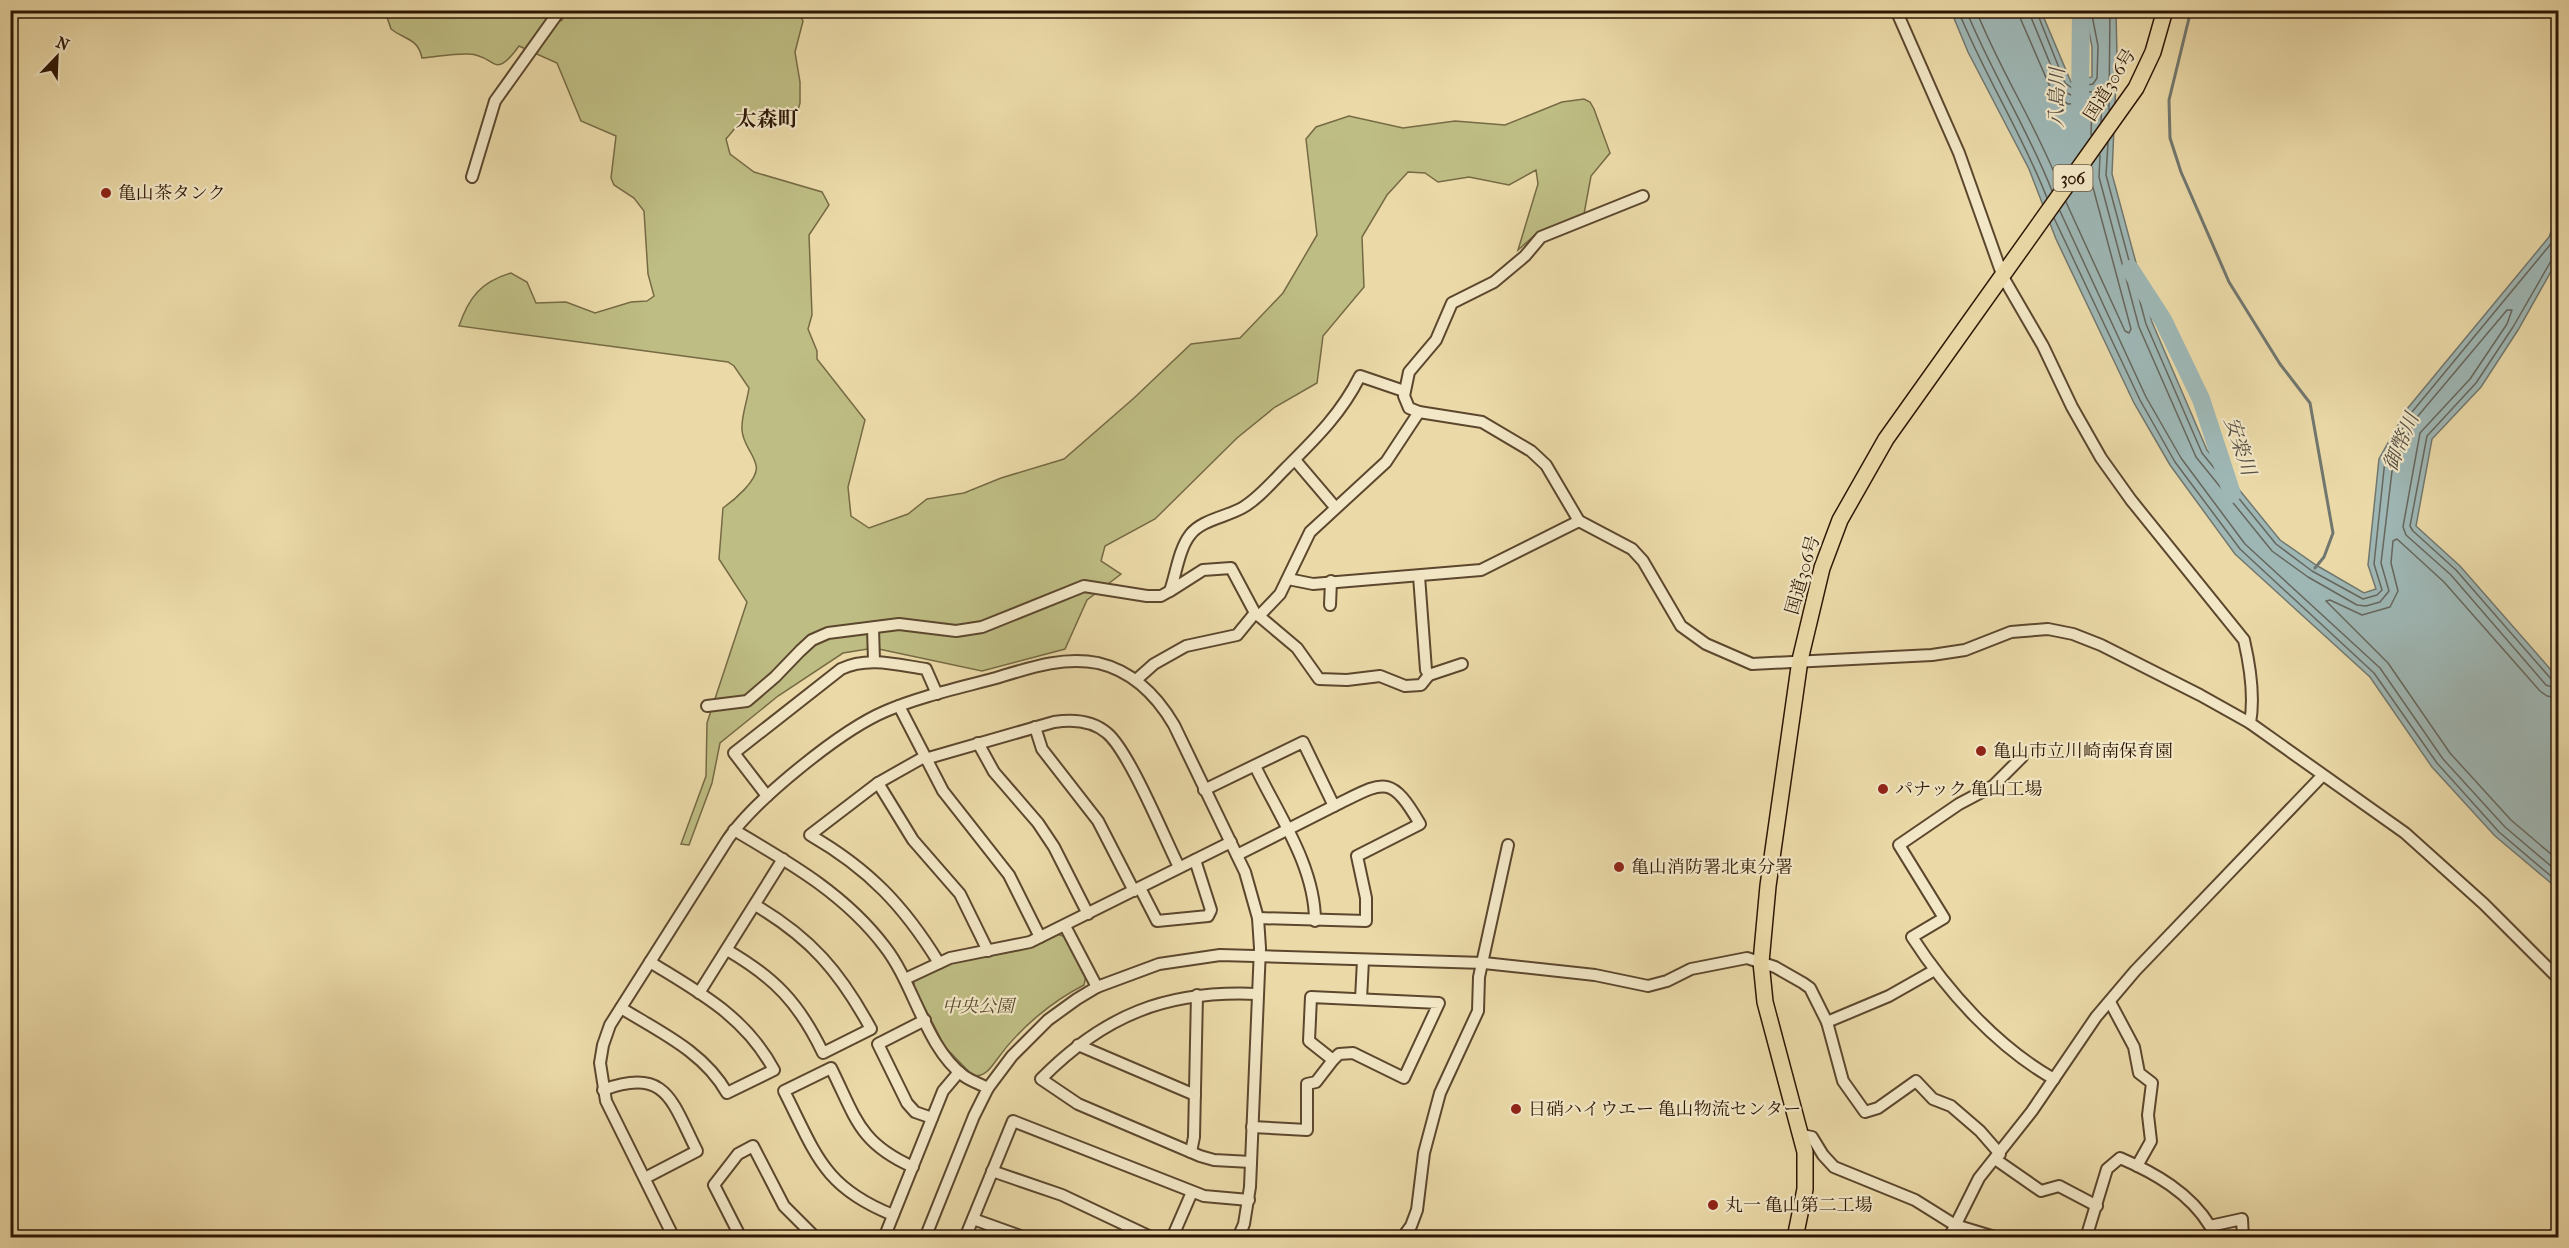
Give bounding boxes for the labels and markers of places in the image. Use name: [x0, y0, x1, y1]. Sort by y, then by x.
place label: 亀山茶タンク: [118, 183, 226, 204]
marker: 亀山茶タンク: [99, 186, 113, 200]
place label: 亀山市立川崎南保育園: [1993, 741, 2173, 762]
marker: 亀山市立川崎南保育園: [1974, 744, 1988, 758]
place label: パナック 亀山工場: [1895, 779, 2043, 800]
marker: パナック 亀山工場: [1876, 782, 1890, 796]
place label: 亀山消防署北東分署: [1631, 857, 1793, 878]
marker: 亀山消防署北東分署: [1612, 860, 1626, 874]
place label: 日硝ハイウエー 亀山物流センター: [1528, 1099, 1801, 1120]
marker: 日硝ハイウエー 亀山物流センター: [1509, 1102, 1523, 1116]
place label: 丸一 亀山第二工場: [1725, 1195, 1873, 1216]
marker: 丸一 亀山第二工場: [1706, 1198, 1720, 1212]

